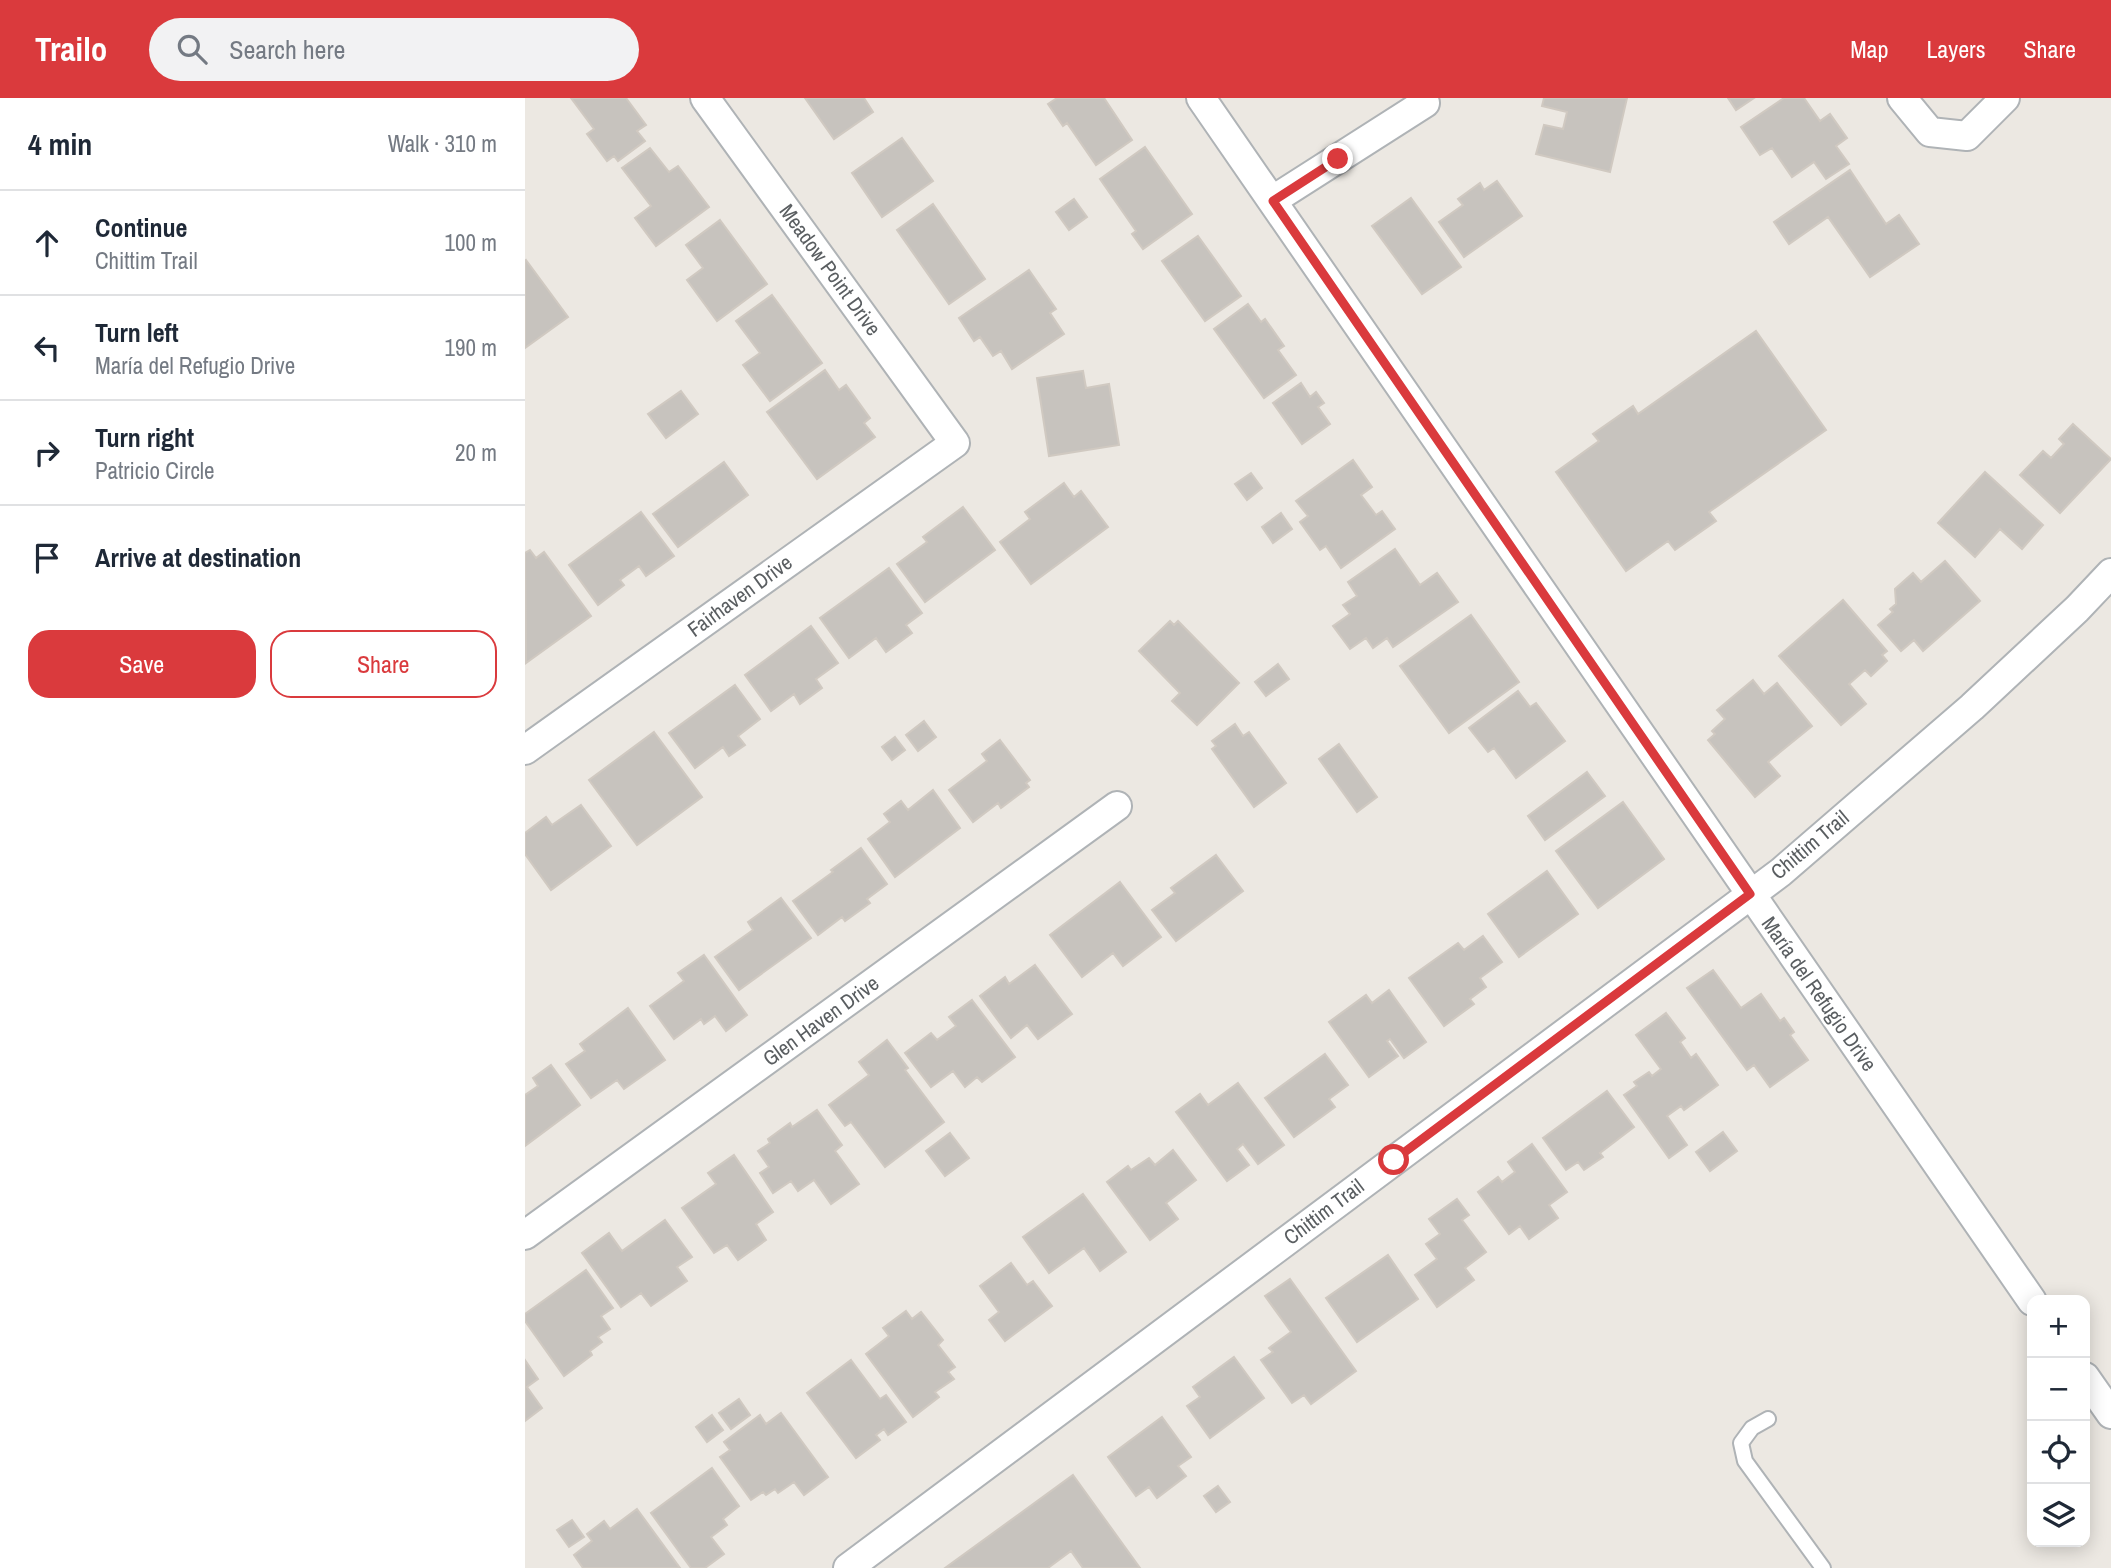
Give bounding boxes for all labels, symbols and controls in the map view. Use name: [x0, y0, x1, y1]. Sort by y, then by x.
search box: [149, 18, 639, 81]
text: Trailo: [35, 27, 107, 71]
icon: search: [173, 30, 211, 68]
text: Search here: [229, 32, 345, 67]
text: Map: [1850, 33, 1888, 65]
text: Layers: [1926, 33, 1985, 65]
text: Share: [2023, 33, 2076, 65]
text: 4 min: [28, 124, 92, 164]
text: Walk · 310 m: [388, 128, 497, 159]
route end: [1322, 143, 1353, 174]
street label: Meadow Point Drive: [773, 198, 888, 341]
text: Continue: [95, 210, 187, 245]
icon: ahead: [28, 224, 66, 262]
text: 100 m: [445, 227, 497, 258]
text: Chittim Trail: [95, 245, 198, 276]
text: Turn left: [95, 315, 179, 350]
icon: left: [28, 329, 66, 367]
text: 190 m: [445, 332, 497, 363]
text: María del Refugio Drive: [95, 350, 295, 381]
text: Turn right: [95, 420, 194, 455]
icon: right: [28, 434, 66, 472]
text: 20 m: [455, 437, 497, 468]
text: Patricio Circle: [95, 455, 215, 486]
icon: arrive: [28, 539, 66, 577]
text: Arrive at destination: [95, 540, 301, 575]
street label: Fairhaven Drive: [682, 548, 798, 643]
button: Save: [28, 630, 256, 698]
button: Share: [270, 630, 497, 698]
street label: Chittim Trail: [1764, 803, 1855, 886]
street label: María del Refugio Drive: [1755, 911, 1884, 1077]
street label: Glen Haven Drive: [757, 969, 885, 1073]
route start: [1378, 1144, 1409, 1175]
street label: Chittim Trail: [1278, 1172, 1370, 1251]
map controls: [2027, 1295, 2090, 1547]
button: +: [2027, 1295, 2090, 1358]
button: −: [2027, 1358, 2090, 1421]
button: locate: [2027, 1421, 2090, 1484]
button: layers: [2027, 1484, 2090, 1547]

